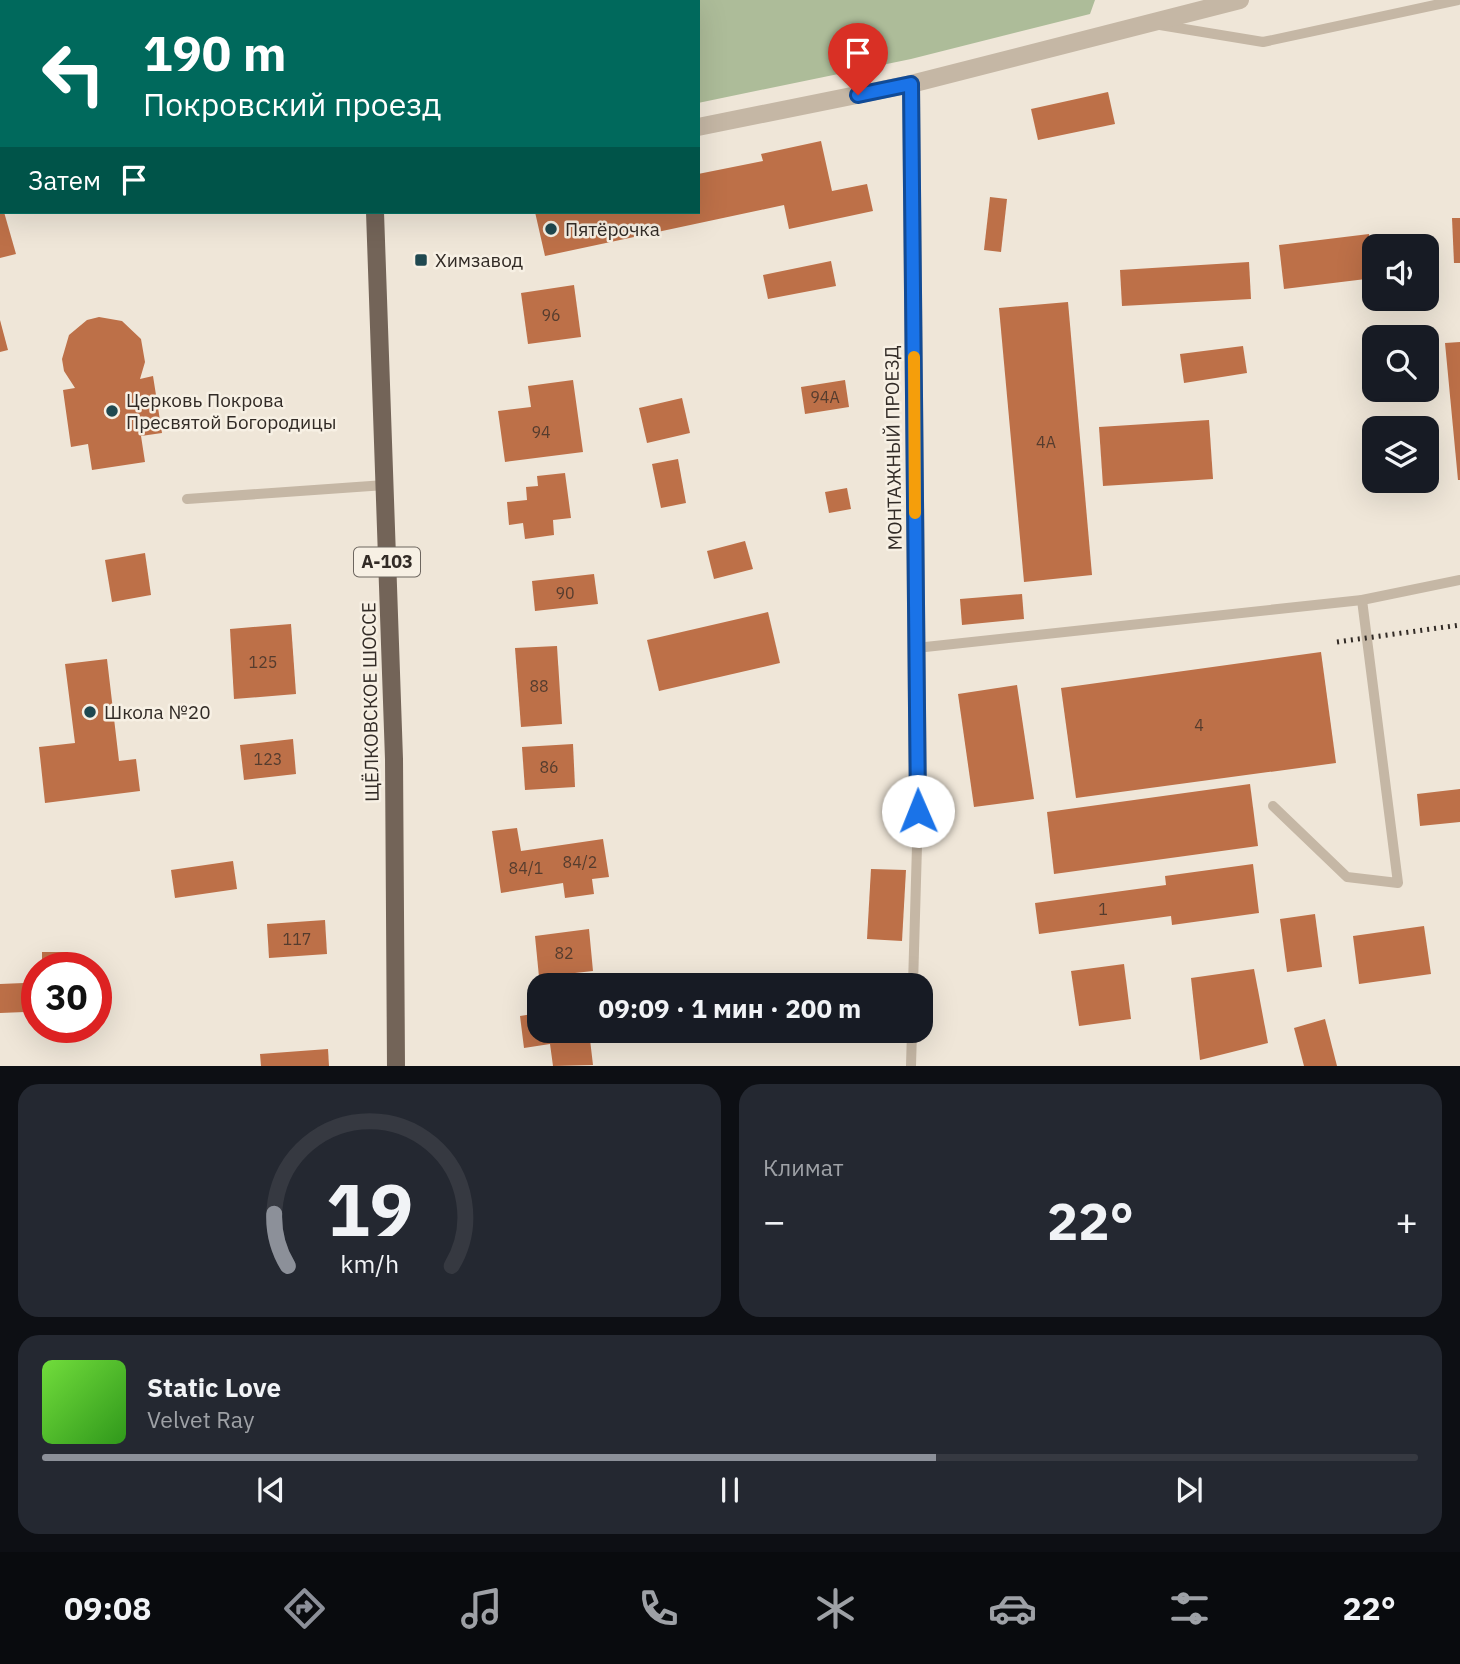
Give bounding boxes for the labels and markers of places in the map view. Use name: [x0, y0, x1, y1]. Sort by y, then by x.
pin: [828, 23, 888, 95]
place label: Пятёрочка: [565, 217, 660, 241]
marker: Пятёрочка: [543, 221, 559, 237]
place label: Химзавод: [435, 248, 523, 272]
marker: Химзавод: [413, 252, 429, 268]
place label: Церковь Покрова Пресвятой Богородицы: [126, 388, 336, 434]
marker: Церковь Покрова Пресвятой Богородицы: [104, 403, 120, 419]
place label: Школа №20: [104, 700, 211, 724]
marker: Школа №20: [82, 704, 98, 720]

